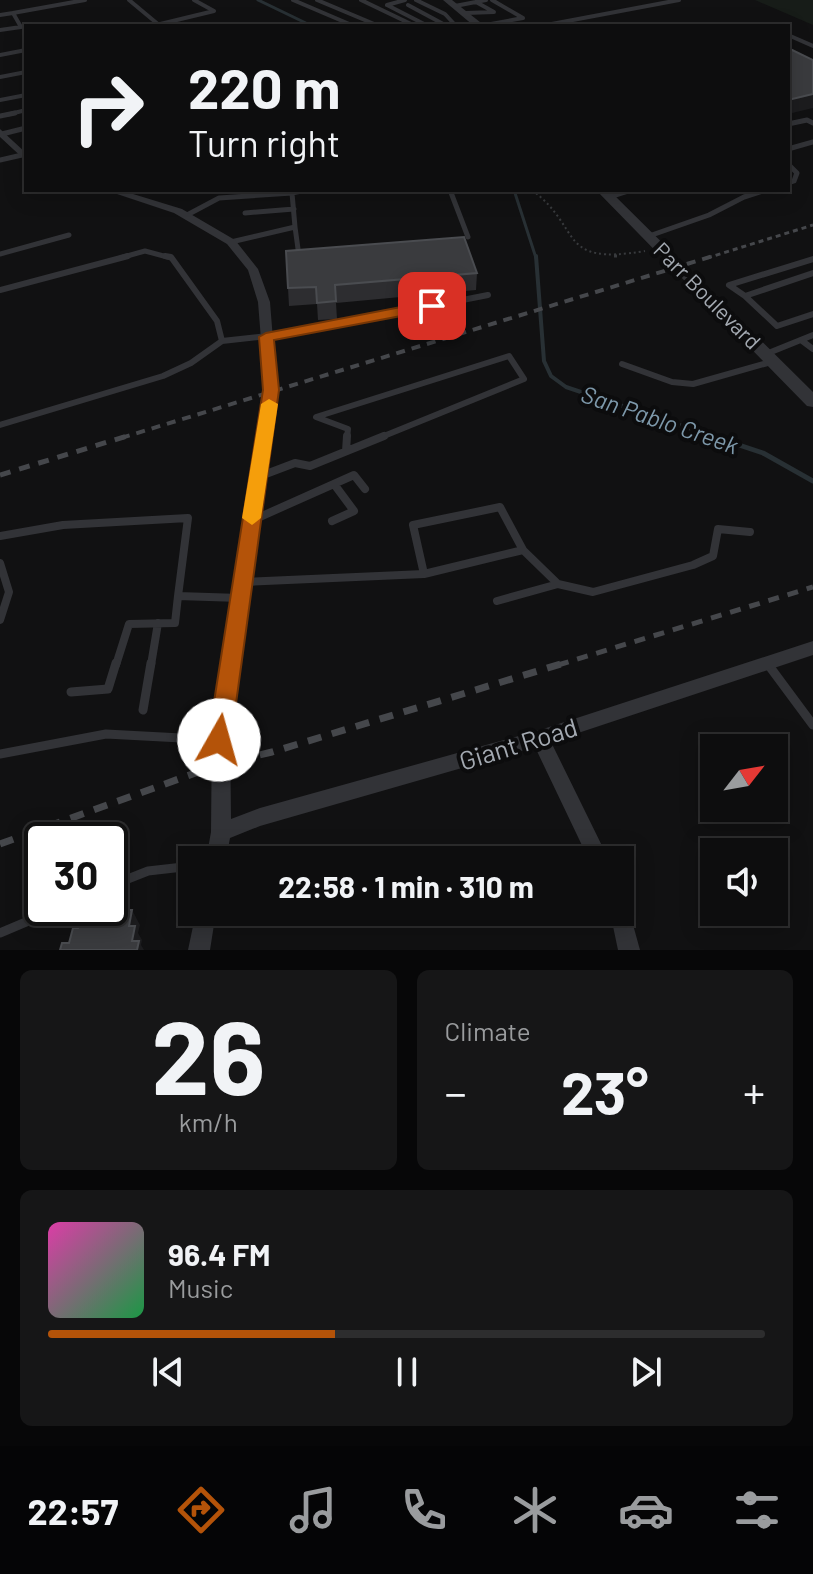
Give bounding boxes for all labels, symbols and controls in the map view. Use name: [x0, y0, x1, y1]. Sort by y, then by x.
text: 220 m: [188, 53, 341, 120]
icon: right: [56, 56, 160, 160]
text: Turn right: [188, 121, 340, 164]
street label: Parr Boulevard: [649, 236, 767, 354]
pin: [398, 272, 466, 340]
icon: arrive: [410, 284, 454, 328]
water label: San Pablo Creek: [578, 379, 743, 460]
position arrow: [177, 698, 261, 782]
street label: Giant Road: [455, 710, 581, 776]
north arrow: [700, 734, 788, 822]
map controls: [700, 734, 788, 926]
speed limit sign: 30: [24, 822, 128, 926]
button: sound: [700, 838, 788, 926]
text: 22:58 · 1 min · 310 m: [278, 868, 534, 904]
text: 26: [151, 991, 265, 1116]
text: Climate: [445, 1015, 531, 1046]
text: 23°: [561, 1055, 649, 1127]
text: −: [445, 1065, 467, 1118]
text: +: [743, 1065, 765, 1118]
text: km/h: [179, 1106, 238, 1137]
text: 96.4 FM: [168, 1236, 271, 1272]
text: Music: [168, 1272, 233, 1303]
icon: previous: [146, 1350, 190, 1394]
icon: pause: [385, 1350, 429, 1394]
icon: next: [624, 1350, 668, 1394]
icon: directions: [173, 1482, 229, 1538]
icon: music: [285, 1482, 341, 1538]
icon: phone: [396, 1482, 452, 1538]
icon: climate: [507, 1482, 563, 1538]
icon: car: [618, 1482, 674, 1538]
icon: filters: [729, 1482, 785, 1538]
text: 22:57: [28, 1489, 118, 1532]

